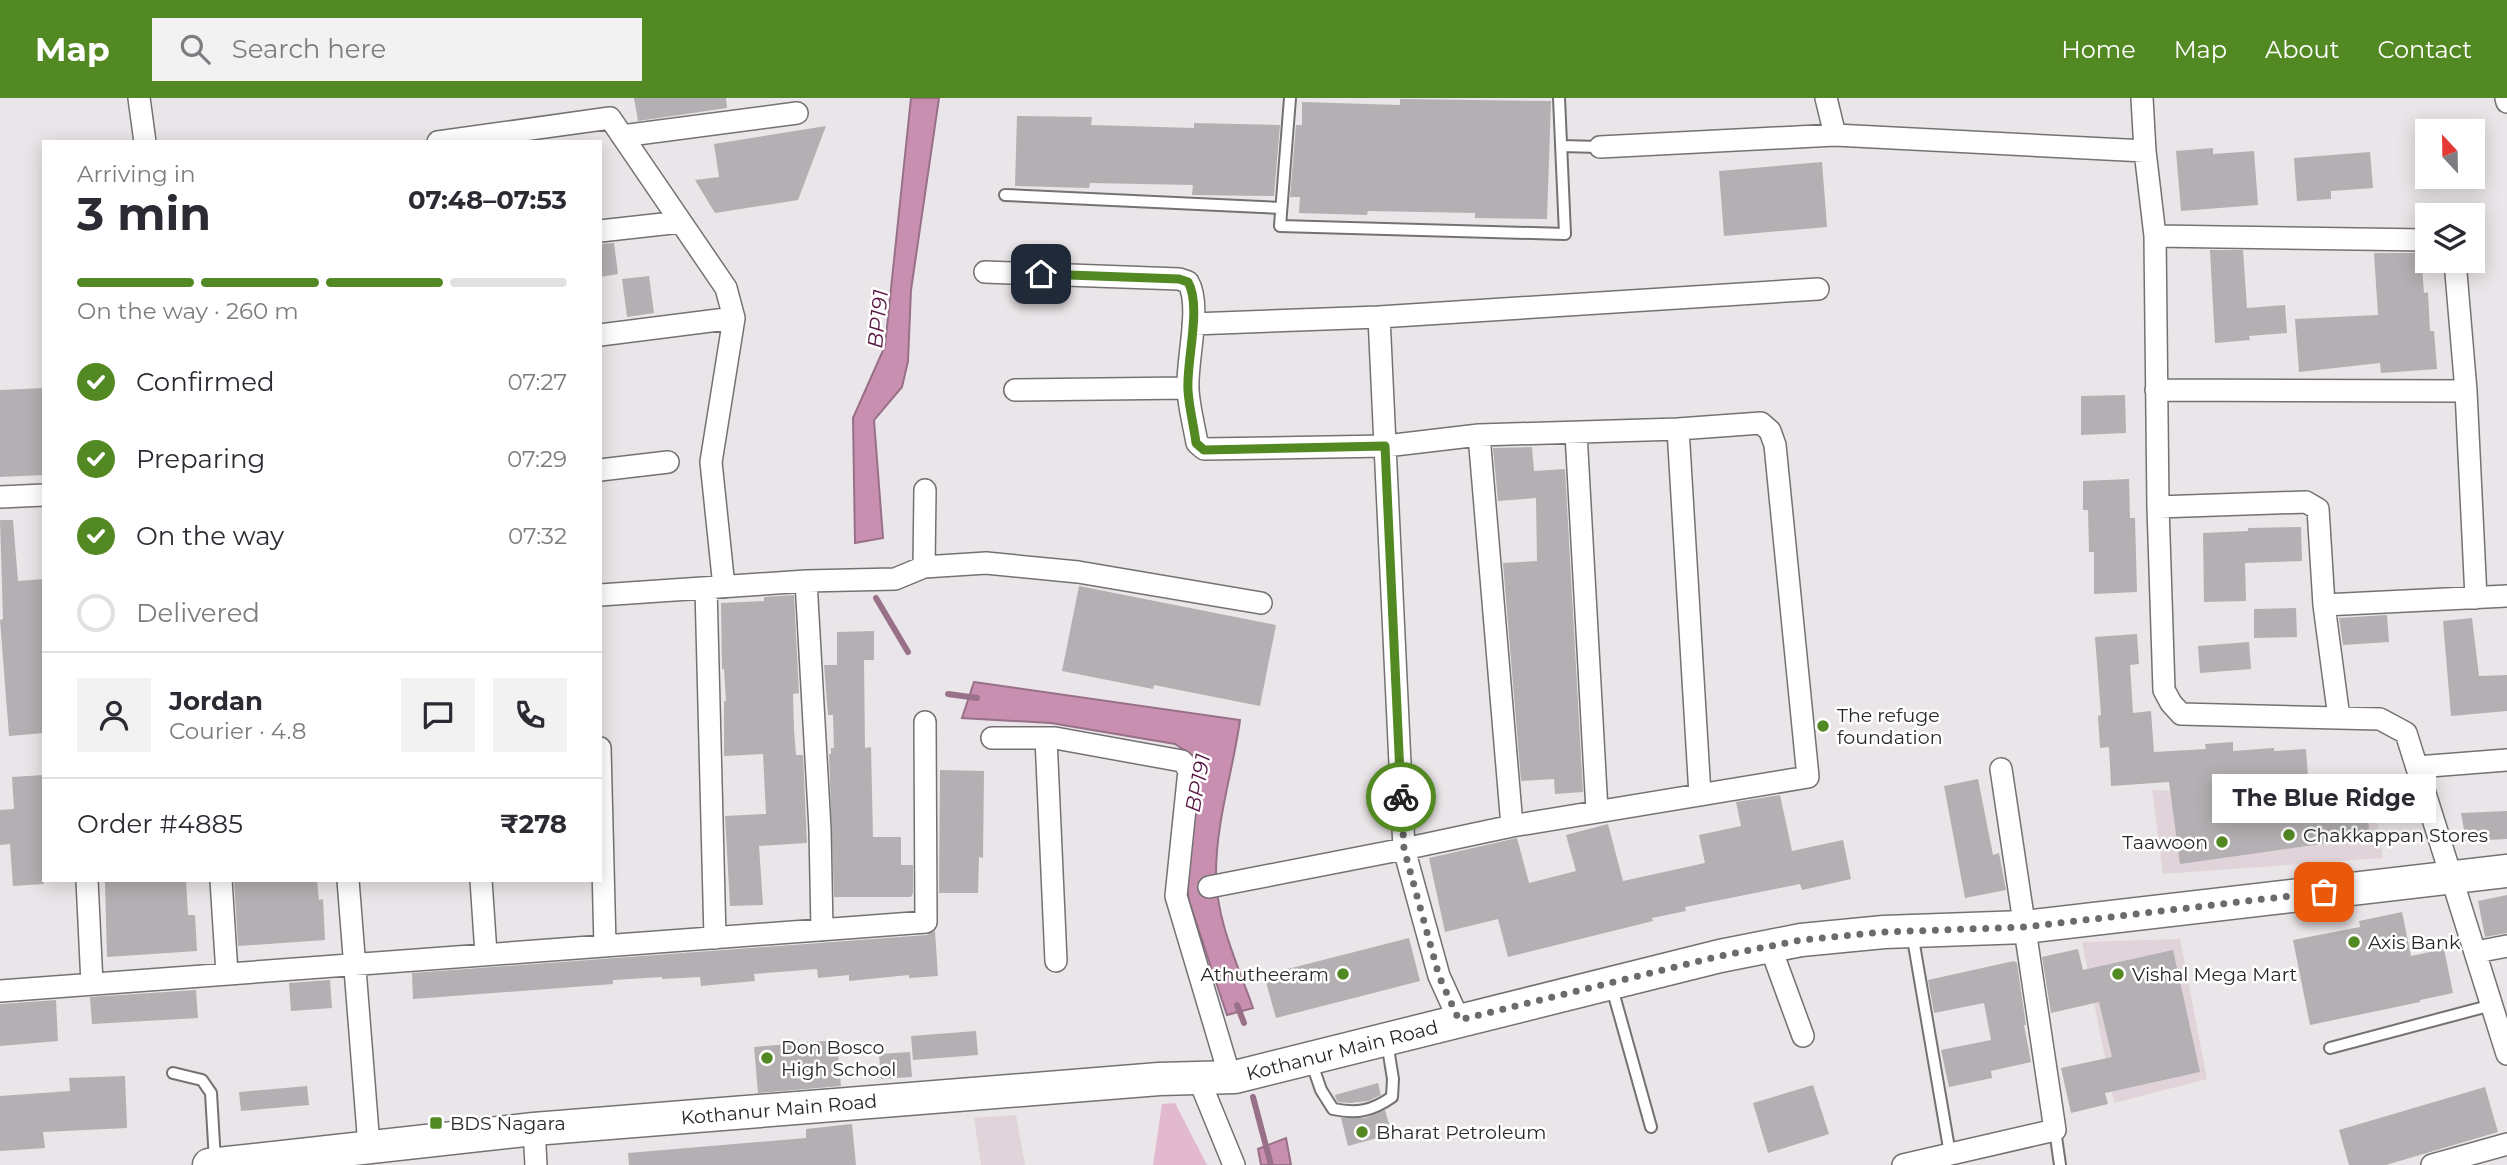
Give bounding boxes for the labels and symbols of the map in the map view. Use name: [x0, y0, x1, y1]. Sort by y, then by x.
north arrow: [2415, 119, 2485, 189]
pin: [1011, 244, 1071, 304]
water label: BP191: [862, 288, 893, 350]
place label: The refuge foundation: [1837, 704, 1942, 749]
marker: The refuge foundation: [1815, 718, 1831, 734]
water label: BP191: [1180, 751, 1215, 814]
courier: [1366, 762, 1436, 832]
callout: The Blue Ridge: [2212, 773, 2436, 822]
place label: Chakkappan Stores: [2303, 824, 2488, 847]
marker: Chakkappan Stores: [2281, 827, 2297, 843]
place label: Taawoon: [2122, 831, 2208, 854]
marker: Taawoon: [2214, 834, 2230, 850]
pin: [2294, 862, 2354, 922]
place label: Axis Bank: [2368, 931, 2461, 954]
marker: Axis Bank: [2346, 934, 2362, 950]
place label: Athutheeram: [1200, 963, 1329, 986]
place label: Vishal Mega Mart: [2132, 963, 2298, 986]
marker: Athutheeram: [1335, 966, 1351, 982]
marker: Vishal Mega Mart: [2110, 966, 2126, 982]
street label: Kothanur Main Road: [1244, 1016, 1440, 1085]
place label: Don Bosco High School: [781, 1036, 896, 1081]
marker: Don Bosco High School: [759, 1050, 775, 1066]
street label: Kothanur Main Road: [680, 1089, 878, 1130]
place label: BDS Nagara: [450, 1112, 566, 1135]
marker: BDS Nagara: [428, 1115, 444, 1131]
place label: Bharat Petroleum: [1376, 1121, 1547, 1144]
marker: Bharat Petroleum: [1354, 1124, 1370, 1140]

